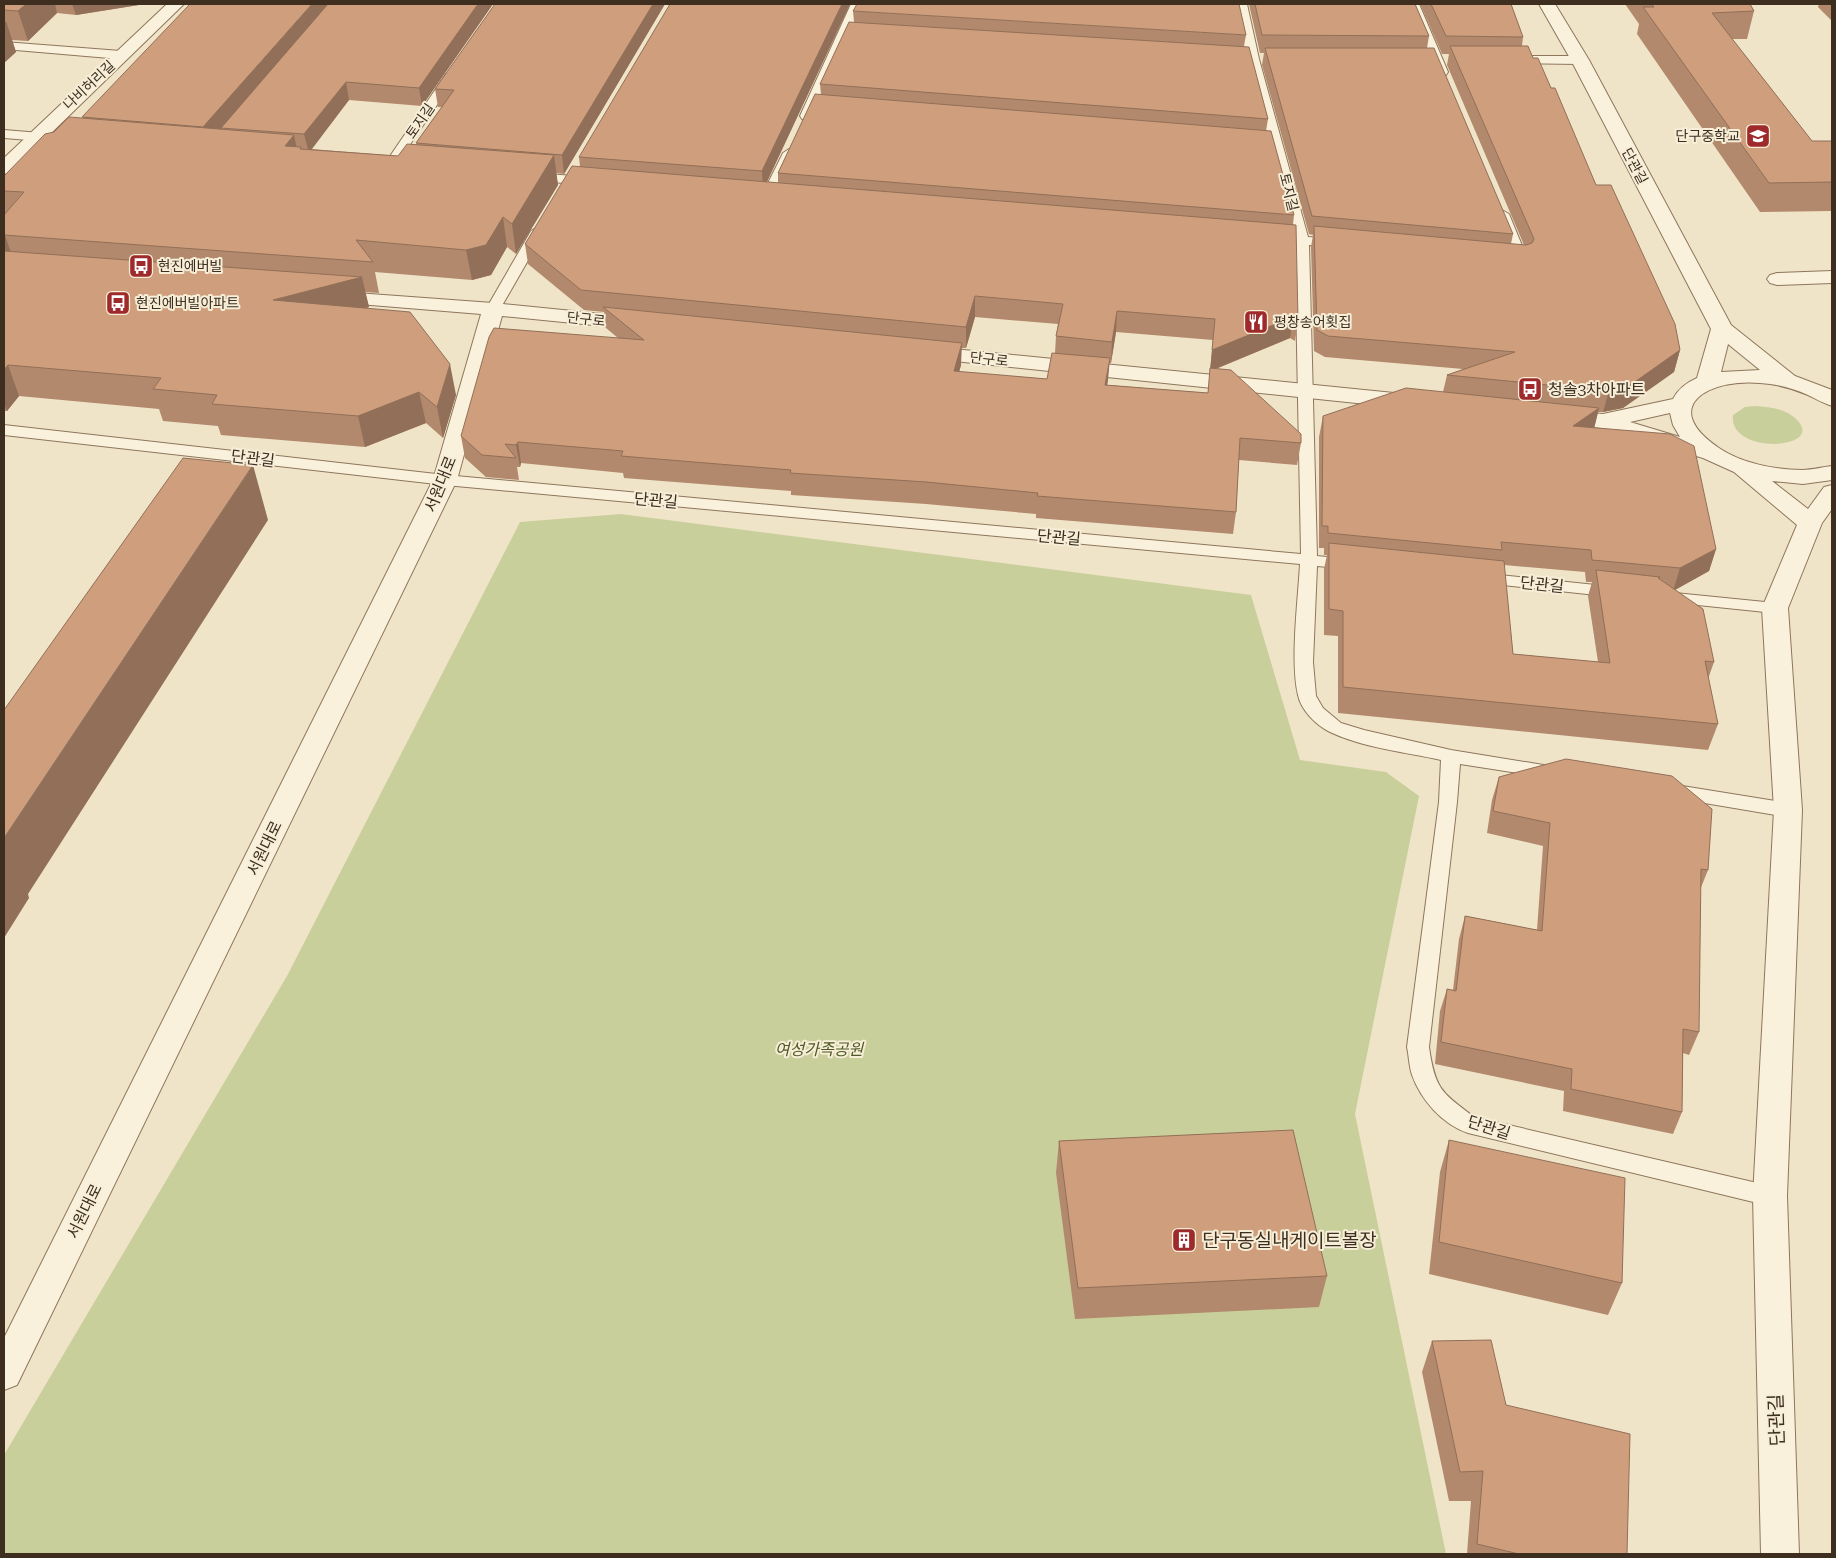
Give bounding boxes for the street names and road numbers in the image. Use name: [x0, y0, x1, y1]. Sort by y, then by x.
street label: 나비허리길: [60, 57, 118, 113]
street label: 토지길: [402, 101, 438, 141]
street label: 단관길: [1619, 145, 1651, 187]
street label: 토지길: [1277, 171, 1301, 213]
street label: 단구로: [566, 309, 606, 329]
street label: 단구로: [969, 349, 1009, 369]
street label: 단관길: [230, 446, 276, 471]
street label: 서원대로: [421, 453, 460, 515]
street label: 단관길: [633, 489, 679, 512]
street label: 단관길: [1036, 526, 1082, 549]
street label: 단관길: [1519, 573, 1565, 596]
street label: 서원대로: [243, 817, 286, 879]
street label: 단관길: [1465, 1112, 1513, 1143]
street label: 서원대로: [63, 1180, 106, 1242]
street label: 단관길: [1764, 1393, 1789, 1447]

